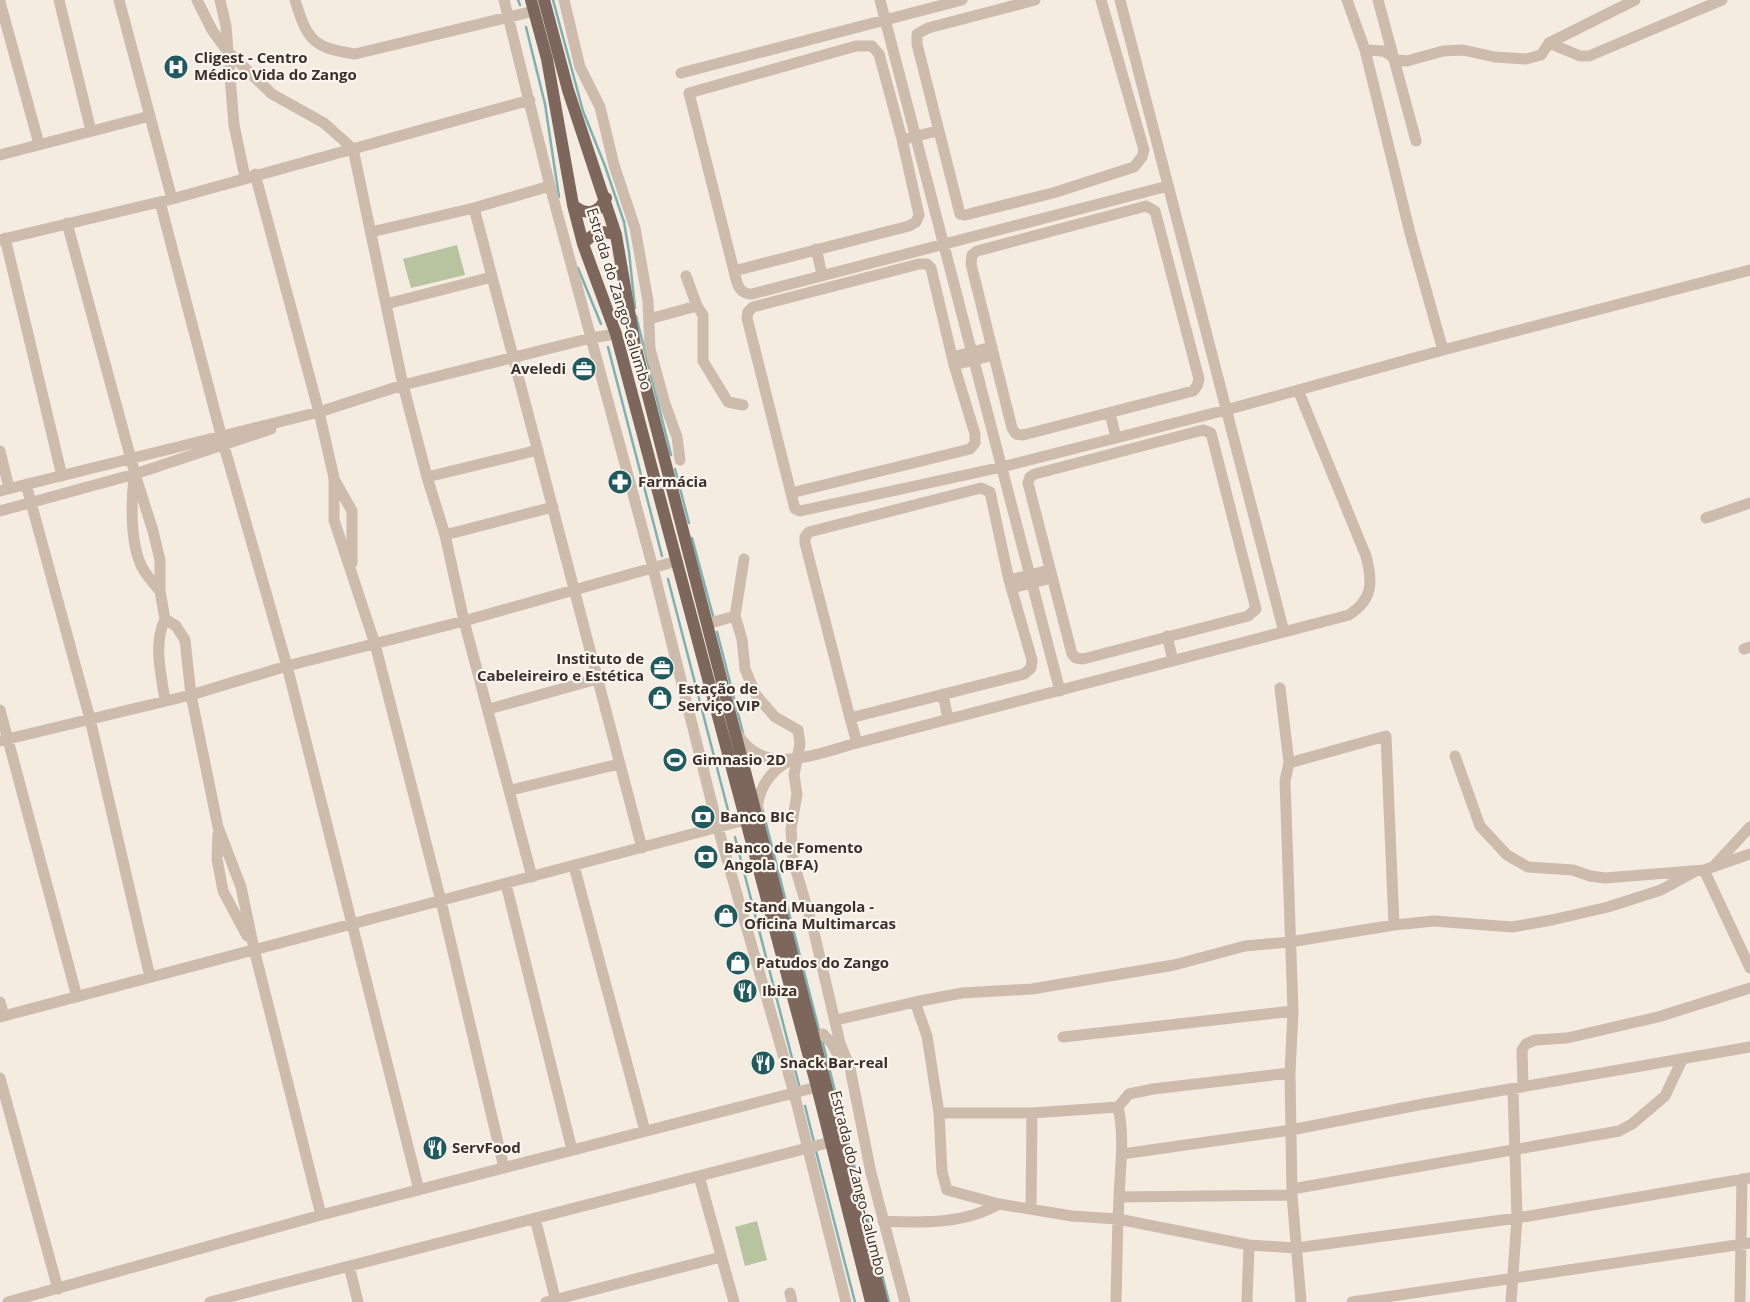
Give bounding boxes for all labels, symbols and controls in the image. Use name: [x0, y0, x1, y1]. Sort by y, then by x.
place label: Cligest - Centro Médico Vida do Zango: [194, 47, 357, 84]
hospital icon: Cligest - Centro Médico Vida do Zango: [163, 54, 189, 80]
street label: Estrada do Zango-Calumbo: [583, 205, 657, 392]
office icon: Aveledi: [571, 356, 597, 382]
place label: Aveledi: [511, 358, 566, 378]
pharmacy icon: Farmácia: [607, 469, 633, 495]
place label: Farmácia: [638, 471, 707, 491]
place label: Instituto de Cabeleireiro e Estética: [477, 648, 644, 685]
office icon: Instituto de Cabeleireiro e Estética: [649, 655, 675, 681]
place label: Estação de Serviço VIP: [678, 678, 760, 715]
shop icon: Estação de Serviço VIP: [647, 685, 673, 711]
sports icon: Gimnasio 2D: [662, 747, 688, 773]
place label: Gimnasio 2D: [692, 749, 786, 769]
bank icon: Banco BIC: [690, 804, 716, 830]
place label: Banco BIC: [720, 806, 795, 826]
place label: Banco de Fomento Angola (BFA): [724, 837, 863, 874]
bank icon: Banco de Fomento Angola (BFA): [693, 844, 719, 870]
place label: Stand Muangola - Oficina Multimarcas: [744, 896, 896, 933]
shop icon: Stand Muangola - Oficina Multimarcas: [713, 903, 739, 929]
shop icon: Patudos do Zango: [725, 950, 751, 976]
place label: Patudos do Zango: [756, 952, 889, 972]
restaurant icon: Ibiza: [732, 978, 758, 1004]
place label: Ibiza: [762, 980, 797, 1000]
restaurant icon: Snack Bar-real: [750, 1050, 776, 1076]
place label: Snack Bar-real: [780, 1052, 888, 1072]
street label: Estrada do Zango-Calumbo: [826, 1088, 892, 1277]
restaurant icon: ServFood: [422, 1135, 448, 1161]
place label: ServFood: [452, 1137, 521, 1157]

